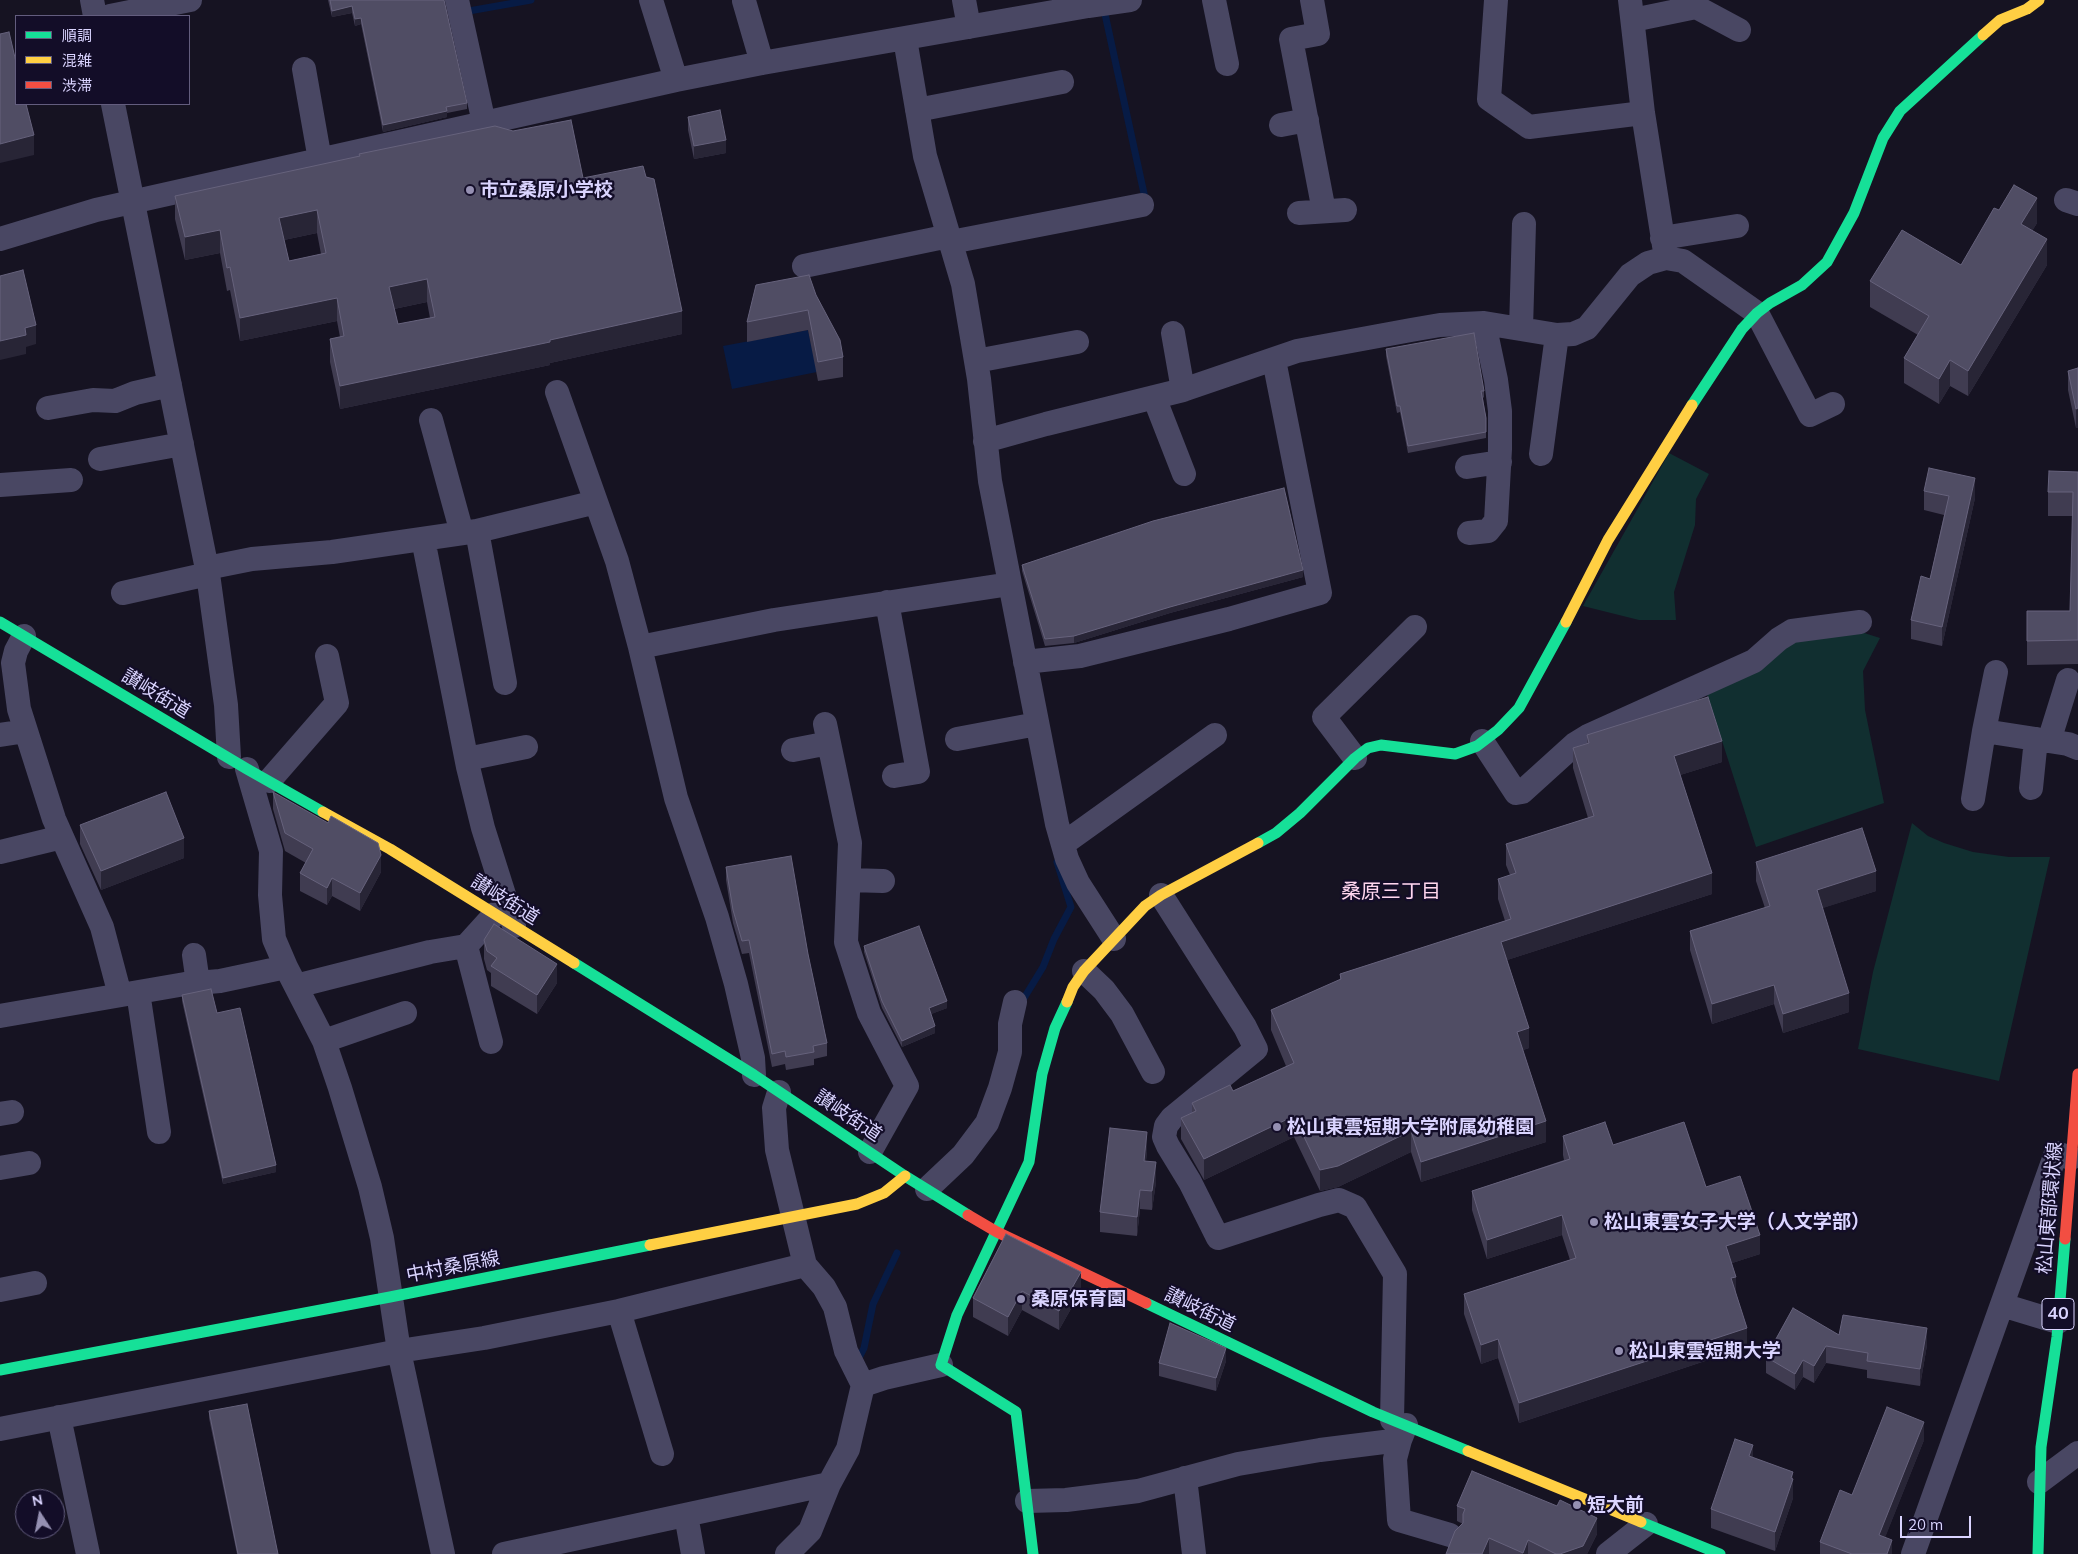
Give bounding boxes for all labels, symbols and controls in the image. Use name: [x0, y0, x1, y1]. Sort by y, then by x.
legend: [15, 15, 190, 105]
text: 順調: [62, 26, 92, 45]
text: 混雑: [62, 51, 92, 70]
text: 渋滞: [62, 76, 92, 95]
place label: 市立桑原小学校: [480, 179, 613, 201]
marker: 市立桑原小学校: [464, 184, 476, 196]
street label: 讃岐街道: [118, 665, 194, 723]
street label: 讃岐街道: [467, 870, 543, 930]
district label: 桑原三丁目: [1341, 880, 1441, 904]
street label: 讃岐街道: [810, 1085, 886, 1147]
place label: 松山東雲短期大学附属幼稚園: [1287, 1116, 1534, 1138]
marker: 松山東雲短期大学附属幼稚園: [1271, 1121, 1283, 1133]
street label: 松山東部環状線: [2033, 1141, 2067, 1275]
place label: 松山東雲女子大学（人文学部）: [1604, 1211, 1870, 1233]
marker: 松山東雲女子大学（人文学部）: [1588, 1216, 1600, 1228]
street label: 中村桑原線: [404, 1247, 502, 1287]
street label: 讃岐街道: [1161, 1283, 1239, 1337]
place label: 桑原保育園: [1031, 1288, 1126, 1310]
marker: 桑原保育園: [1015, 1293, 1027, 1305]
road number: 40: [2042, 1298, 2074, 1330]
place label: 松山東雲短期大学: [1629, 1340, 1781, 1362]
marker: 松山東雲短期大学: [1613, 1345, 1625, 1357]
north arrow: [15, 1489, 65, 1539]
text: N: [30, 1490, 44, 1510]
place label: 短大前: [1587, 1494, 1644, 1516]
marker: 短大前: [1571, 1499, 1583, 1511]
scale bar: [1903, 1506, 1974, 1538]
text: 20 m: [1908, 1515, 1943, 1534]

